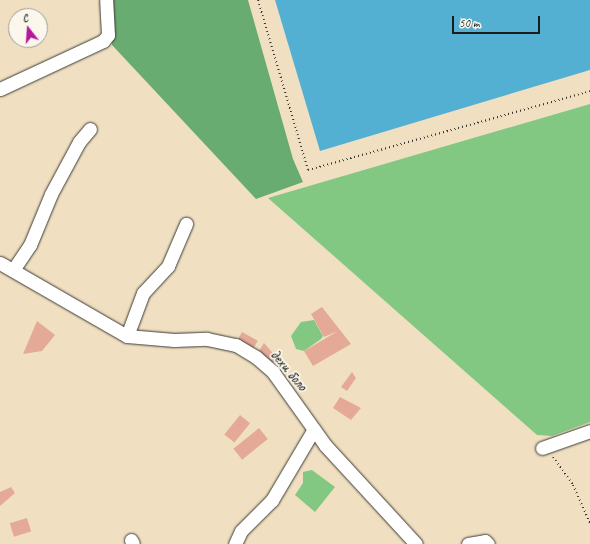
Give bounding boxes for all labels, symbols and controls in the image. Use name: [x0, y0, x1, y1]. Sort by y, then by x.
north arrow: [8, 8, 48, 48]
scale bar: [454, 8, 542, 34]
text: С: [20, 10, 29, 25]
text: 50 m: [459, 15, 479, 31]
street label: дехи боло: [266, 346, 312, 394]

